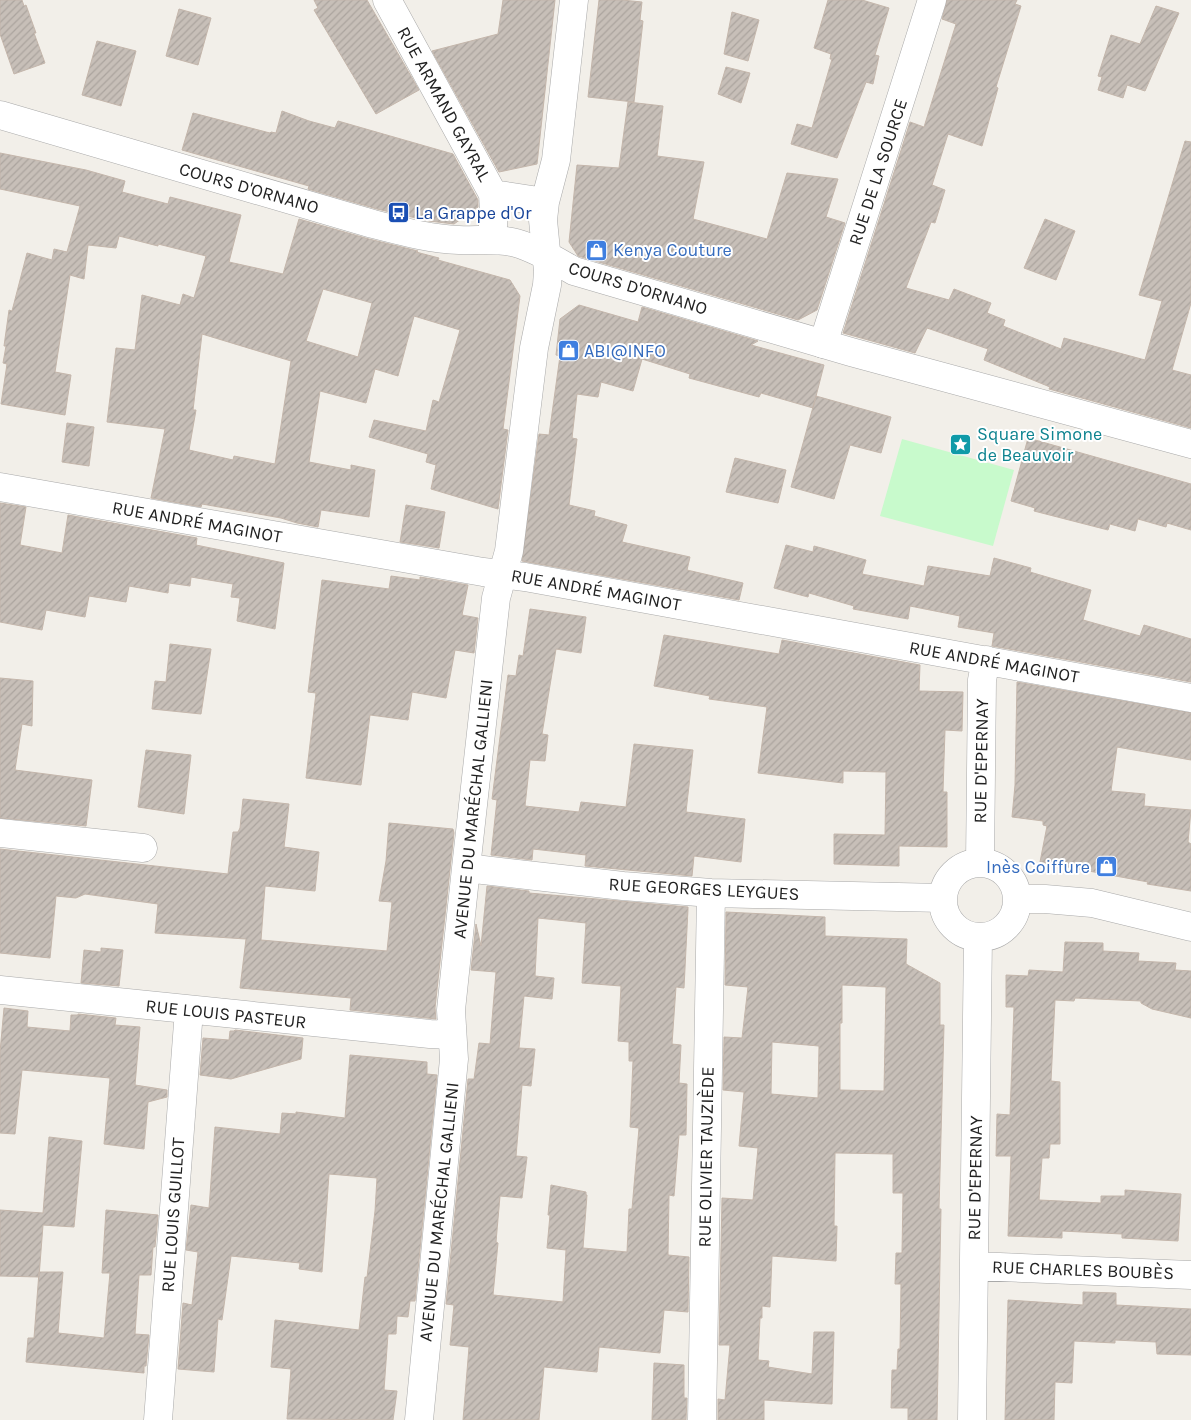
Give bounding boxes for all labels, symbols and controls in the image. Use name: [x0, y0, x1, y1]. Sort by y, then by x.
street label: RUE ARMAND GAYRAL: [392, 23, 496, 186]
street label: RUE DE LA SOURCE: [844, 96, 912, 248]
street label: COURS D'ORNANO: [177, 158, 321, 218]
bus stop icon: La Grappe d'Or: [387, 201, 411, 225]
place label: La Grappe d'Or: [415, 202, 532, 224]
shop icon: Kenya Couture: [585, 238, 609, 262]
place label: Kenya Couture: [613, 239, 732, 261]
street label: COURS D'ORNANO: [566, 256, 710, 320]
shop icon: ABI@INFO: [556, 339, 580, 363]
place label: ABI@INFO: [584, 340, 666, 362]
place label: Square Simone de Beauvoir: [977, 423, 1102, 466]
place icon: Square Simone de Beauvoir: [949, 432, 973, 456]
street label: RUE ANDRÉ MAGINOT: [110, 495, 284, 548]
street label: RUE ANDRÉ MAGINOT: [509, 563, 683, 616]
street label: RUE ANDRÉ MAGINOT: [907, 635, 1081, 688]
street label: AVENUE DU MARÉCHAL GALLIENI: [447, 678, 498, 940]
street label: RUE D'EPERNAY: [969, 698, 993, 824]
shop icon: Inès Coiffure: [1094, 855, 1118, 879]
place label: Inès Coiffure: [986, 856, 1090, 878]
street label: RUE GEORGES LEYGUES: [608, 873, 800, 905]
street label: RUE LOUIS PASTEUR: [145, 995, 307, 1033]
street label: RUE OLIVIER TAUZIÈDE: [692, 1066, 719, 1248]
street label: AVENUE DU MARÉCHAL GALLIENI: [413, 1081, 464, 1343]
street label: RUE D'EPERNAY: [963, 1115, 987, 1241]
street label: RUE LOUIS GUILLOT: [157, 1137, 189, 1293]
street label: RUE CHARLES BOUBÈS: [992, 1255, 1174, 1284]

